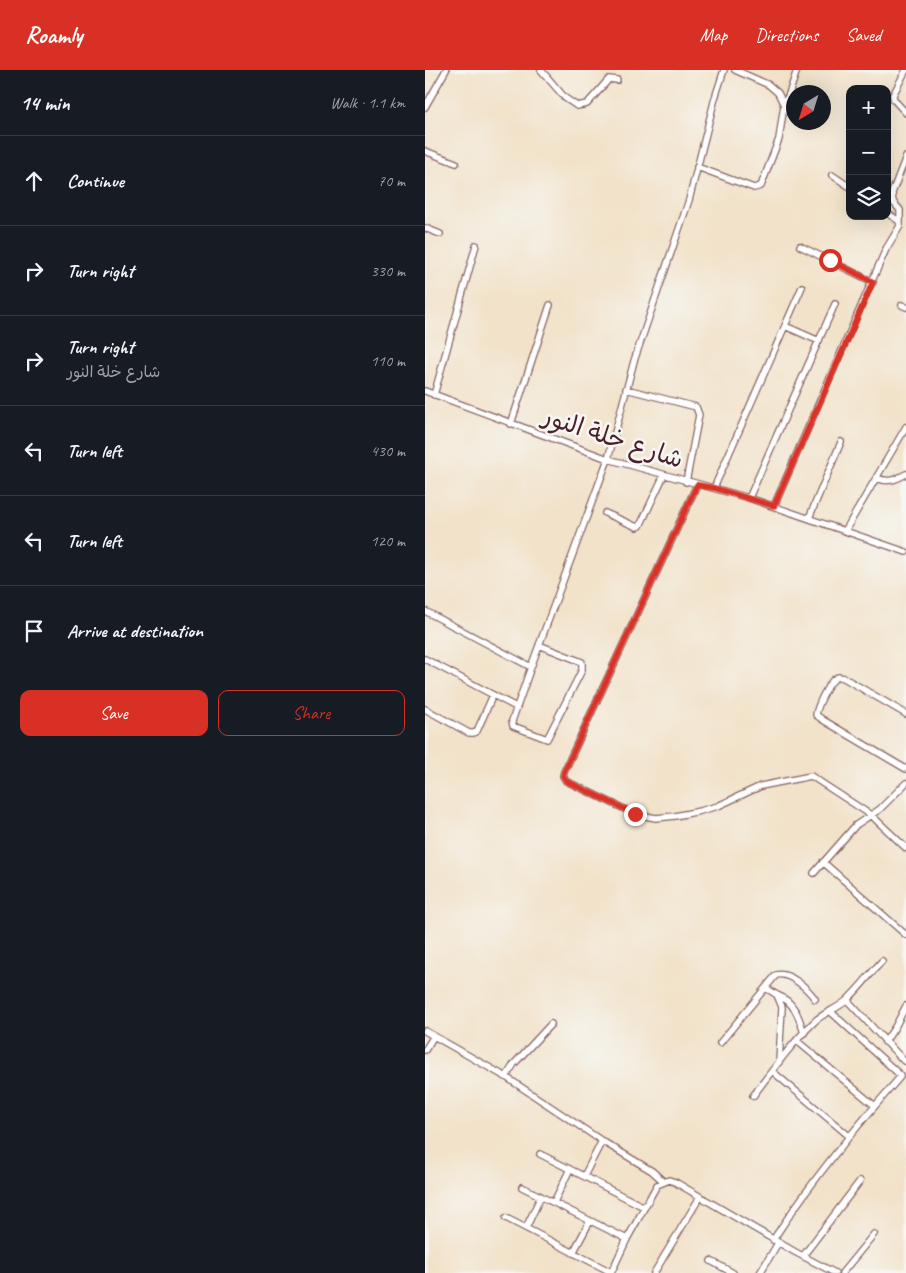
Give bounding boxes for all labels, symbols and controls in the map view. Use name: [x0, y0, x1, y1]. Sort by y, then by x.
text: Roamly: [25, 20, 82, 50]
text: Map: [700, 24, 727, 46]
text: Directions: [755, 24, 818, 46]
text: Saved: [846, 24, 881, 46]
north arrow: [786, 85, 831, 130]
map controls: [846, 85, 891, 220]
button: +: [846, 85, 891, 130]
text: 14 min: [20, 90, 70, 116]
text: Walk · 1.1 km: [330, 93, 405, 113]
button: −: [846, 130, 891, 175]
icon: ahead: [20, 167, 48, 195]
text: Continue: [67, 169, 124, 193]
text: 70 m: [378, 171, 405, 191]
button: layers: [846, 175, 891, 220]
route start: [819, 249, 842, 272]
icon: right: [20, 257, 48, 285]
text: Turn right: [67, 259, 134, 283]
text: 330 m: [371, 261, 405, 281]
text: Turn right: [67, 335, 134, 359]
icon: right: [20, 347, 48, 375]
text: 110 m: [371, 351, 405, 371]
text: شارع خلة النور: [67, 362, 160, 382]
street label: شارع خلة النور: [537, 400, 687, 477]
icon: left: [20, 437, 48, 465]
text: Turn left: [67, 439, 122, 463]
text: 430 m: [371, 441, 405, 461]
icon: left: [20, 527, 48, 555]
text: Turn left: [67, 529, 122, 553]
text: 120 m: [371, 531, 405, 551]
icon: arrive: [20, 617, 48, 645]
text: Arrive at destination: [67, 619, 203, 643]
button: Save: [20, 690, 208, 736]
button: Share: [218, 690, 405, 736]
route end: [624, 803, 647, 826]

